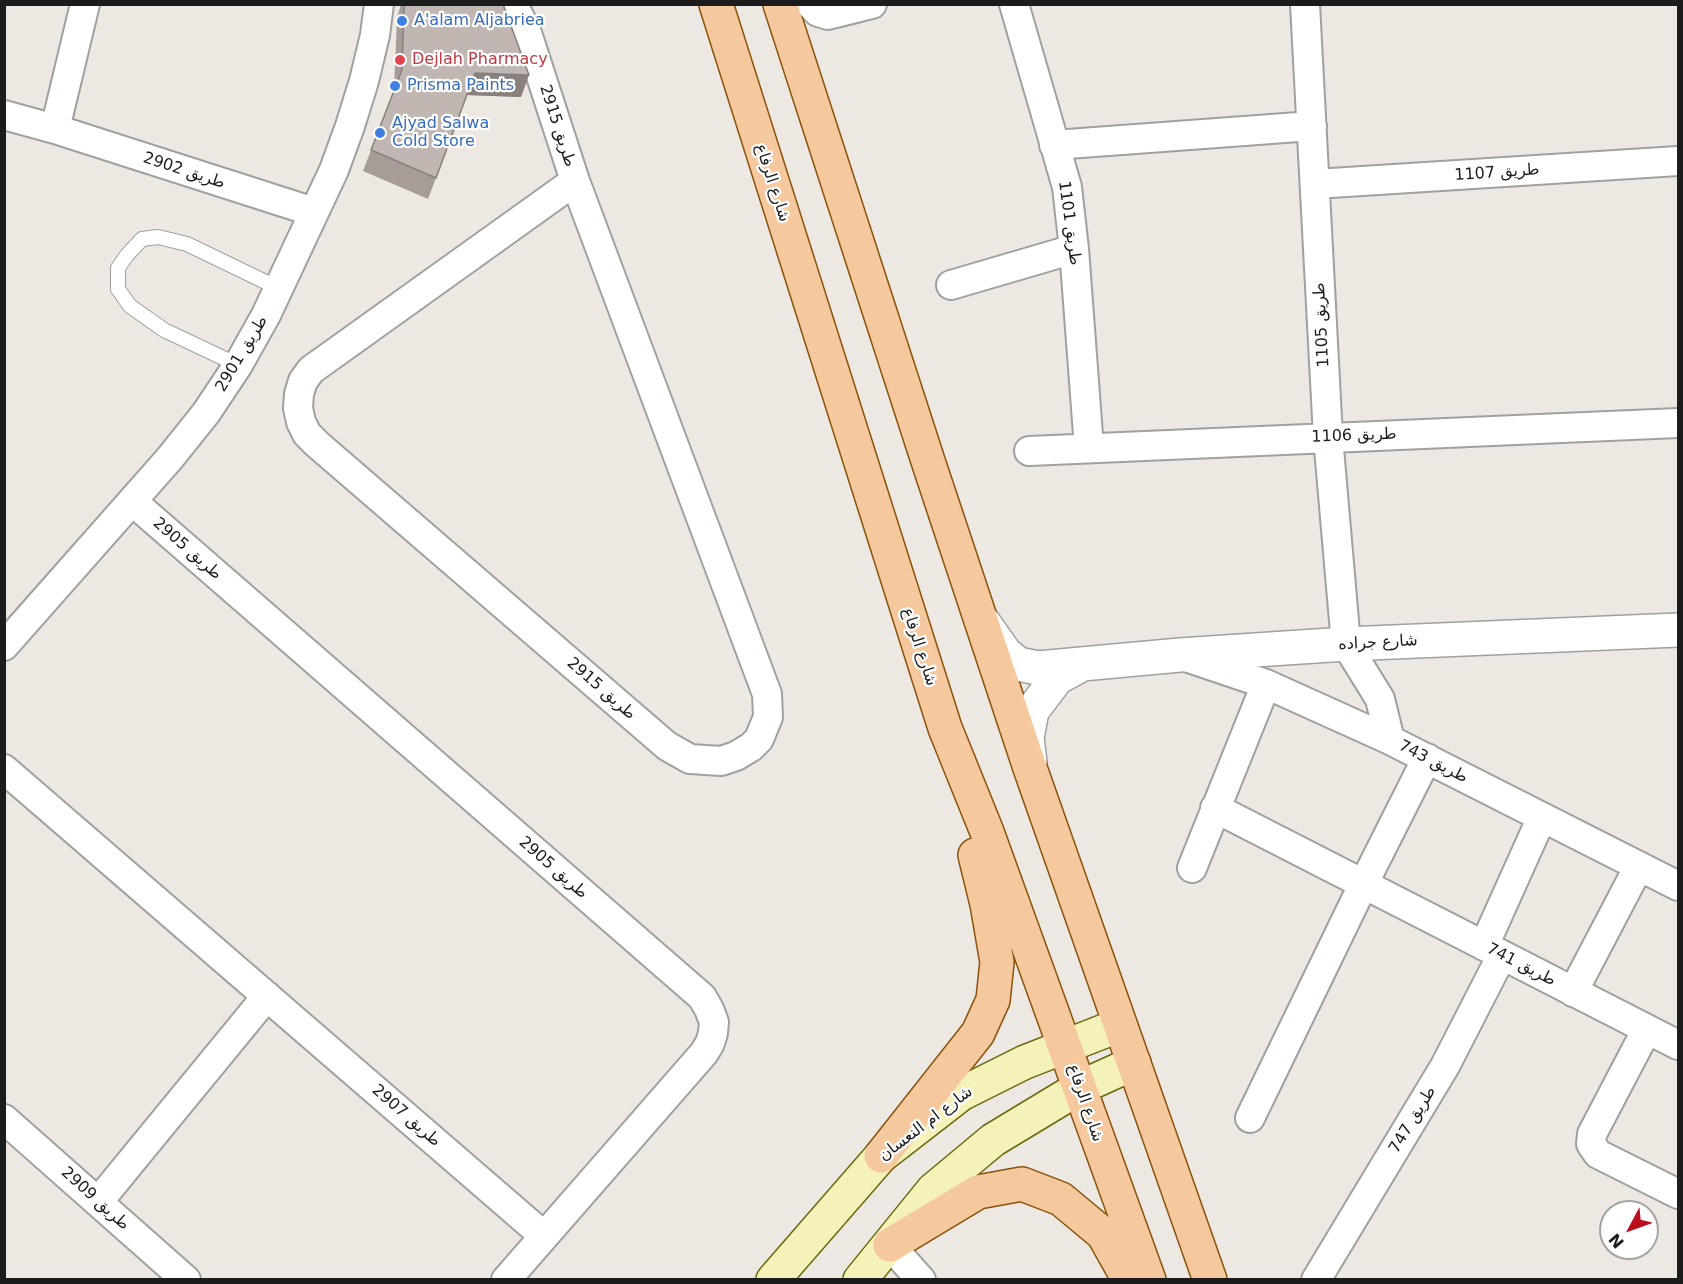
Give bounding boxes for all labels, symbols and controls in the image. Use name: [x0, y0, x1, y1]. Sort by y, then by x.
place label: A'alam Aljabriea: [414, 11, 545, 31]
marker: A'alam Aljabriea: [395, 14, 409, 28]
place label: Dejlah Pharmacy: [412, 50, 548, 70]
marker: Dejlah Pharmacy: [393, 53, 407, 67]
place label: Prisma Paints: [407, 76, 514, 96]
marker: Prisma Paints: [388, 79, 402, 93]
street label: طريق 2915: [535, 83, 579, 169]
place label: Ajyad Salwa Cold Store: [392, 114, 489, 152]
marker: Ajyad Salwa Cold Store: [373, 126, 387, 140]
street label: شارع الرفاع: [750, 142, 794, 224]
street label: طريق 2902: [141, 149, 227, 193]
street label: طريق 1107: [1454, 160, 1540, 186]
street label: طريق 1101: [1054, 179, 1084, 267]
street label: طريق 1105: [1310, 282, 1334, 368]
street label: طريق 2901: [212, 313, 272, 395]
street label: طريق 1106: [1311, 425, 1397, 447]
street label: طريق 2905: [149, 514, 225, 584]
street label: شارع الرفاع: [897, 606, 941, 688]
street label: شارع جراده: [1338, 631, 1418, 655]
street label: طريق 2915: [563, 654, 639, 724]
street label: طريق 743: [1395, 736, 1471, 788]
street label: طريق 2905: [515, 833, 591, 903]
street label: طريق 741: [1483, 939, 1559, 991]
street label: شارع الرفاع: [1063, 1062, 1107, 1144]
street label: طريق 2907: [368, 1081, 444, 1151]
street label: شارع ام النعسان: [875, 1082, 977, 1166]
street label: طريق 747: [1385, 1083, 1441, 1157]
street label: طريق 2909: [57, 1163, 133, 1235]
north arrow: [1599, 1200, 1659, 1260]
text: N: [1605, 1230, 1628, 1252]

